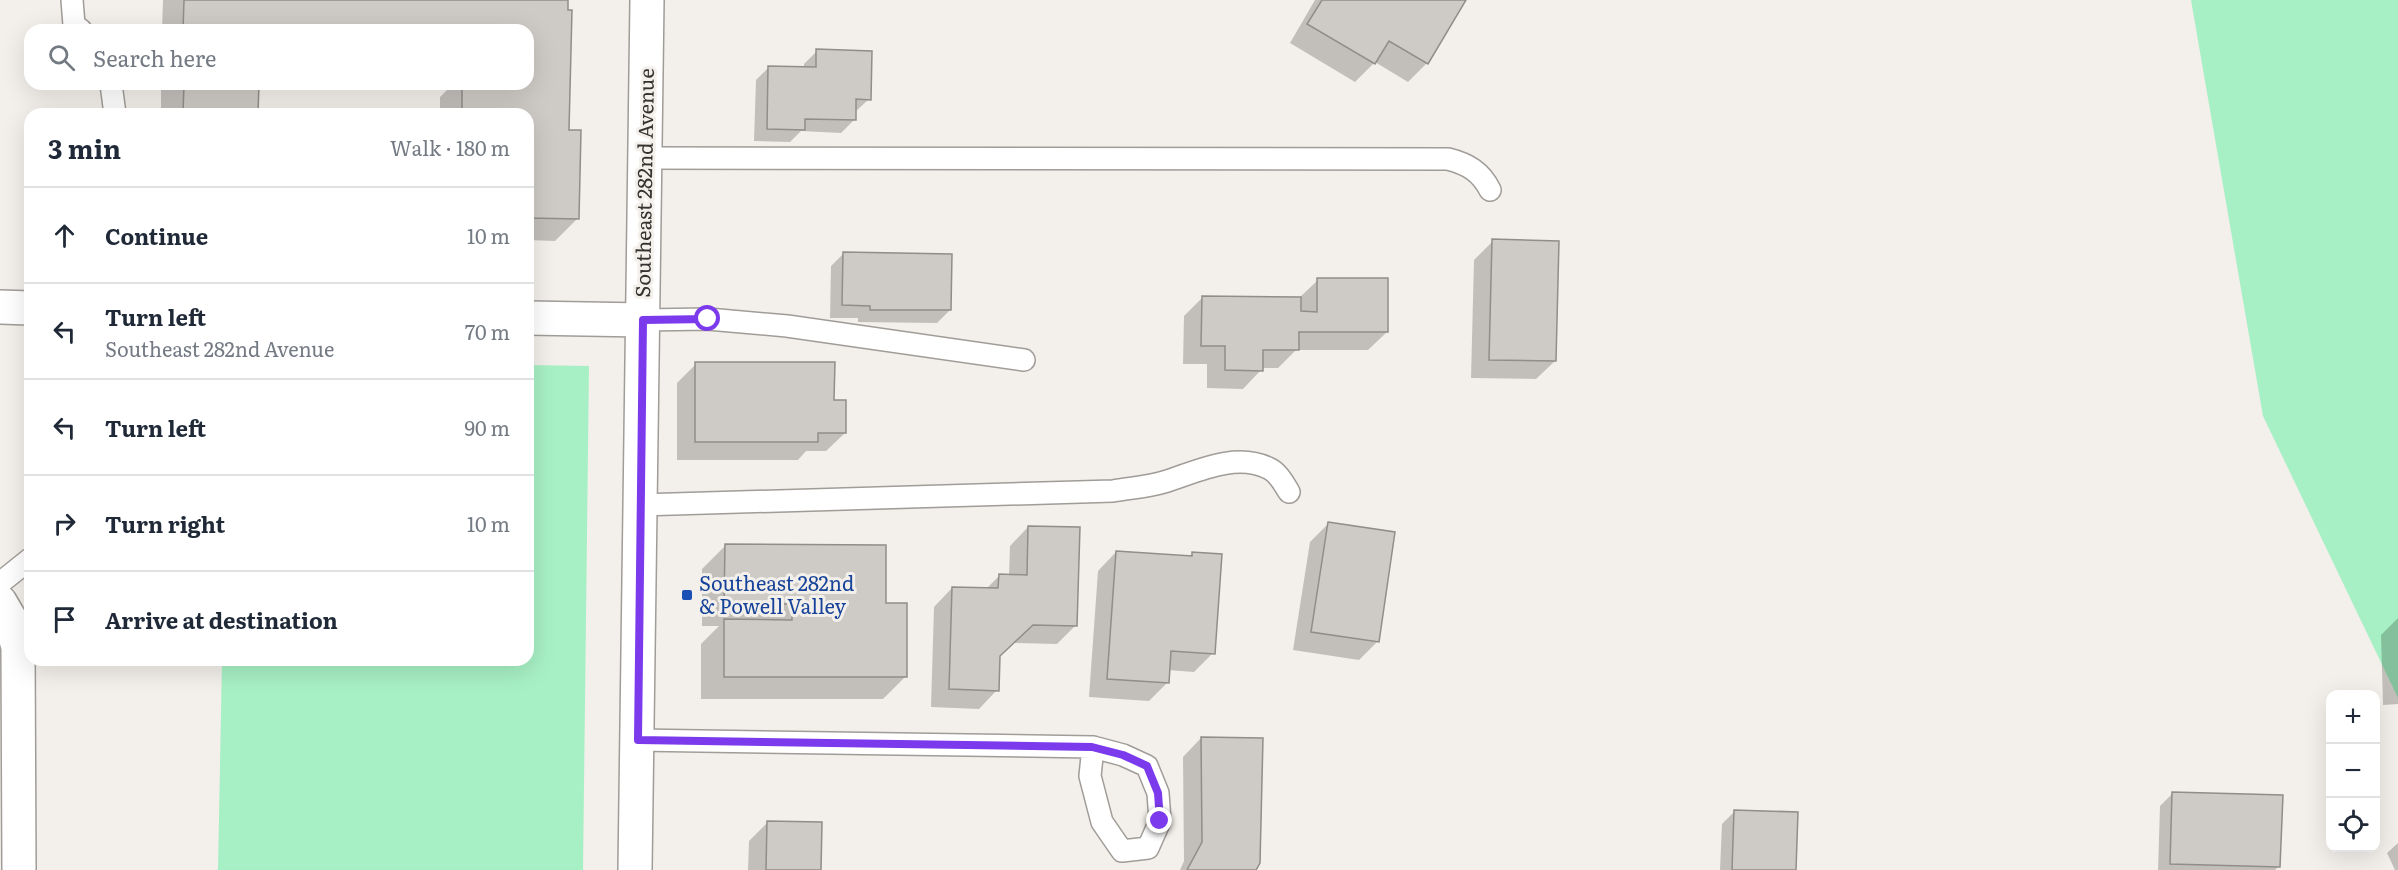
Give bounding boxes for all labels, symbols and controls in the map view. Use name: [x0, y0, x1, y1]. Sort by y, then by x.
search box: [24, 24, 534, 90]
icon: search: [45, 41, 78, 74]
text: Search here: [93, 41, 216, 74]
street label: Southeast 282nd Avenue: [626, 68, 660, 298]
text: 3 min: [48, 128, 121, 167]
text: Walk · 180 m: [390, 132, 510, 162]
icon: ahead: [48, 219, 81, 252]
text: Continue: [105, 219, 208, 252]
text: 10 m: [467, 220, 510, 250]
text: Turn left: [105, 300, 206, 333]
route start: [694, 305, 720, 331]
icon: left: [48, 315, 81, 348]
text: 70 m: [465, 316, 510, 346]
text: Southeast 282nd Avenue: [105, 333, 334, 363]
icon: left: [48, 411, 81, 444]
text: Turn left: [105, 411, 206, 444]
text: 90 m: [465, 412, 510, 442]
icon: right: [48, 507, 81, 540]
text: Turn right: [105, 507, 225, 540]
text: 10 m: [467, 508, 510, 538]
place label: Southeast 282nd & Powell Valley: [699, 567, 854, 620]
marker: Southeast 282nd & Powell Valley: [680, 588, 694, 602]
icon: arrive: [48, 603, 81, 636]
text: Arrive at destination: [105, 603, 338, 636]
map controls: [2326, 690, 2380, 852]
button: +: [2326, 690, 2380, 744]
button: −: [2326, 744, 2380, 798]
button: locate: [2326, 798, 2380, 852]
route end: [1146, 807, 1172, 833]

